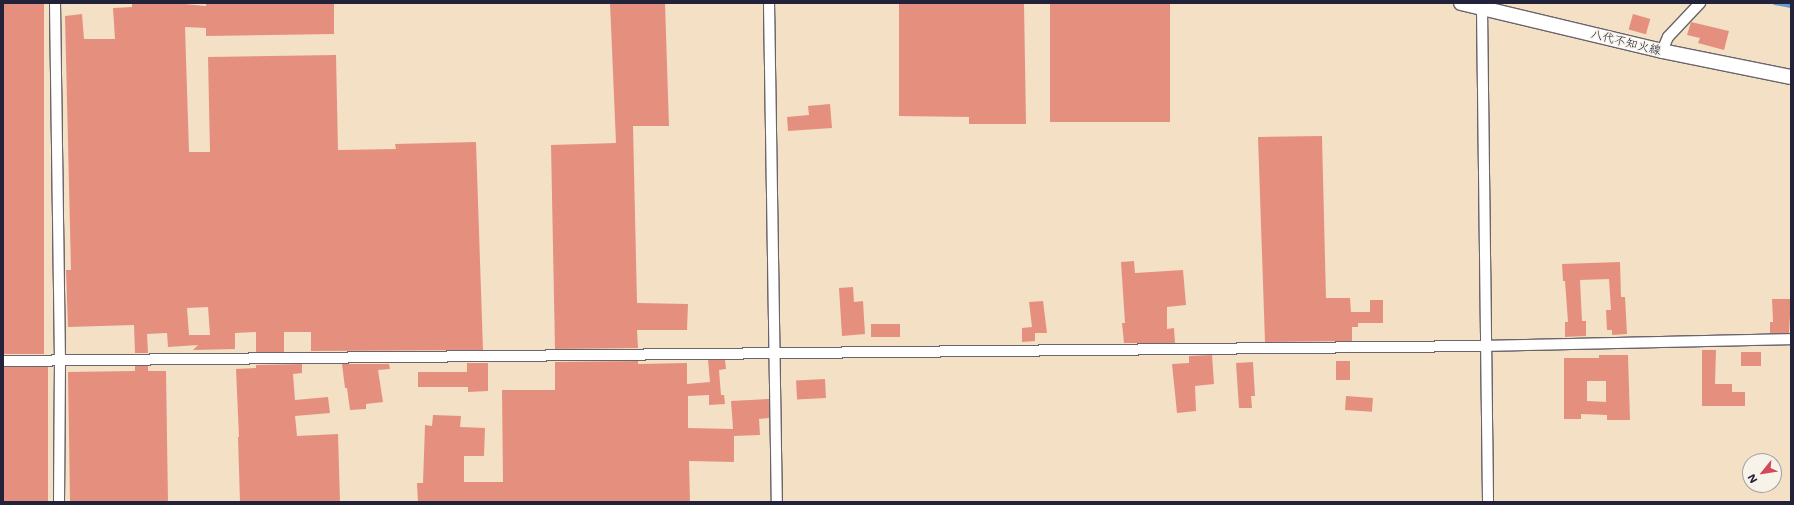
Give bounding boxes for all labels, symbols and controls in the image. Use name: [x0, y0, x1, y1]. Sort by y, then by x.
street label: 八代不知火線: [1589, 26, 1663, 58]
north arrow: [1742, 453, 1782, 493]
text: N: [1743, 471, 1761, 486]

